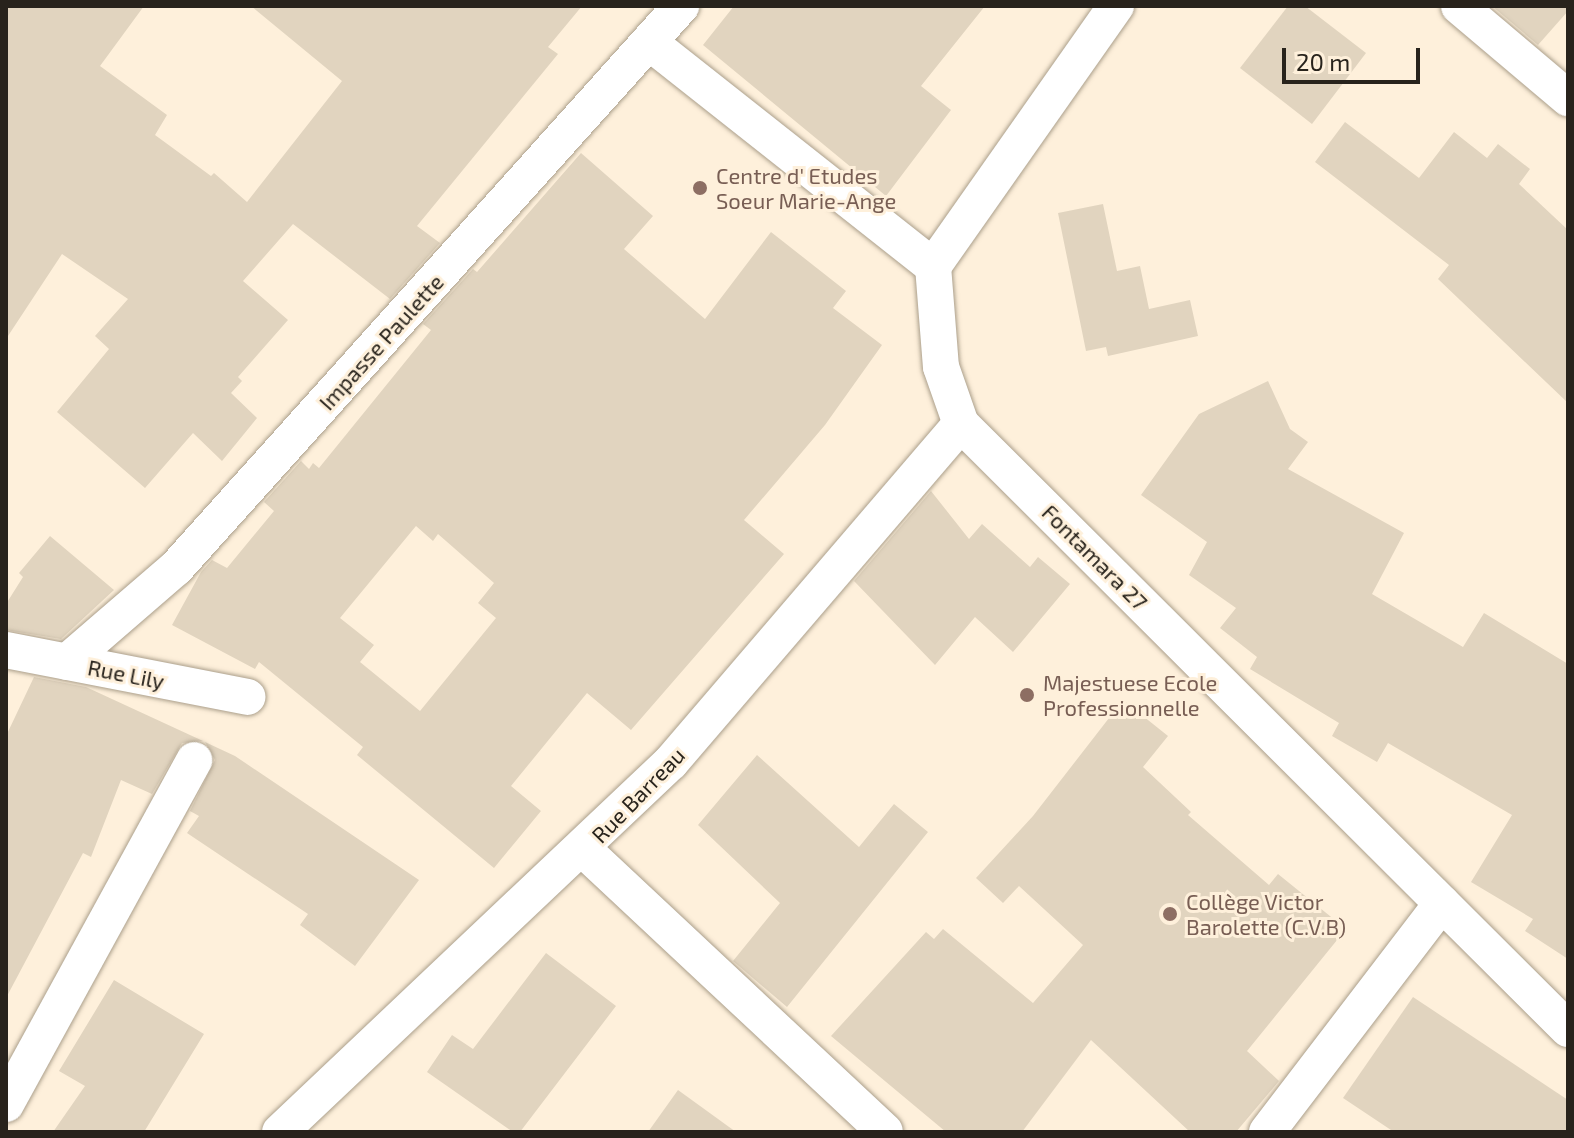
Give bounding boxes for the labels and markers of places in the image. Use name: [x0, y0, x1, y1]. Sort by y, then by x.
place label: Centre d' Etudes Soeur Marie-Ange: [716, 162, 897, 214]
marker: Centre d' Etudes Soeur Marie-Ange: [691, 179, 709, 197]
place label: Majestuese Ecole Professionnelle: [1043, 669, 1217, 720]
marker: Majestuese Ecole Professionnelle: [1018, 686, 1036, 704]
place label: Collège Victor Barolette (C.V.B): [1186, 888, 1346, 940]
marker: Collège Victor Barolette (C.V.B): [1161, 905, 1179, 923]

